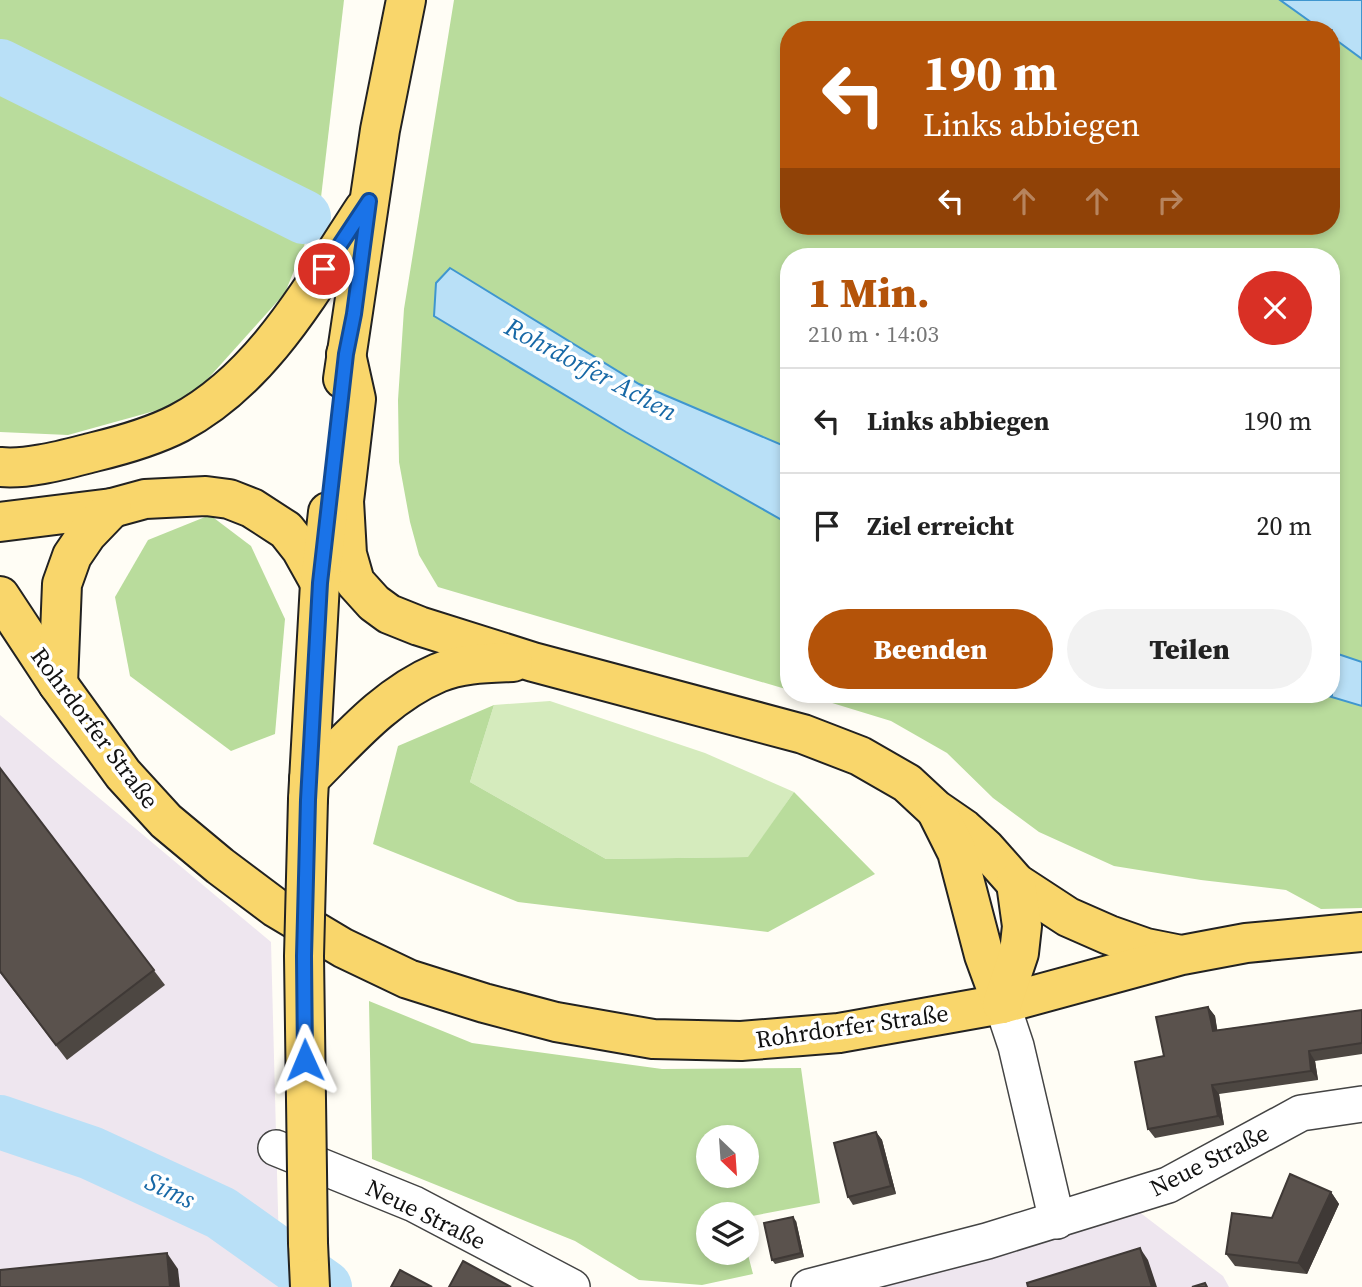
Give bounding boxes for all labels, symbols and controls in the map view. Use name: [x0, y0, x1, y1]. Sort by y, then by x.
text: 190 m: [923, 39, 1058, 106]
icon: left: [808, 49, 899, 140]
text: Links abbiegen: [923, 103, 1140, 147]
icon: left: [932, 182, 970, 220]
icon: ahead: [1005, 182, 1043, 220]
icon: ahead: [1078, 182, 1116, 220]
icon: right: [1151, 182, 1189, 220]
pin: [294, 239, 354, 299]
icon: arrive: [305, 250, 343, 288]
text: 1 Min.: [808, 263, 930, 321]
button: close: [1238, 271, 1312, 345]
water label: Rohrdorfer Achen: [498, 308, 684, 430]
text: 210 m · 14:03: [808, 318, 939, 350]
icon: left: [808, 402, 846, 440]
text: Links abbiegen: [867, 403, 1050, 439]
text: 190 m: [1244, 403, 1312, 439]
icon: arrive: [808, 507, 846, 545]
text: Ziel erreicht: [867, 508, 1014, 544]
text: 20 m: [1257, 508, 1312, 544]
button: Beenden: [808, 609, 1053, 689]
button: Teilen: [1067, 609, 1312, 689]
street label: Rohrdorfer Straße: [23, 641, 167, 815]
street label: Rohrdorfer Straße: [754, 996, 950, 1056]
position arrow: [268, 1023, 342, 1097]
street label: Neue Straße: [1144, 1116, 1274, 1204]
north arrow: [696, 1125, 760, 1188]
map controls: [696, 1125, 759, 1265]
water label: Sims: [139, 1163, 201, 1217]
street label: Neue Straße: [361, 1171, 491, 1257]
button: layers: [696, 1202, 759, 1265]

